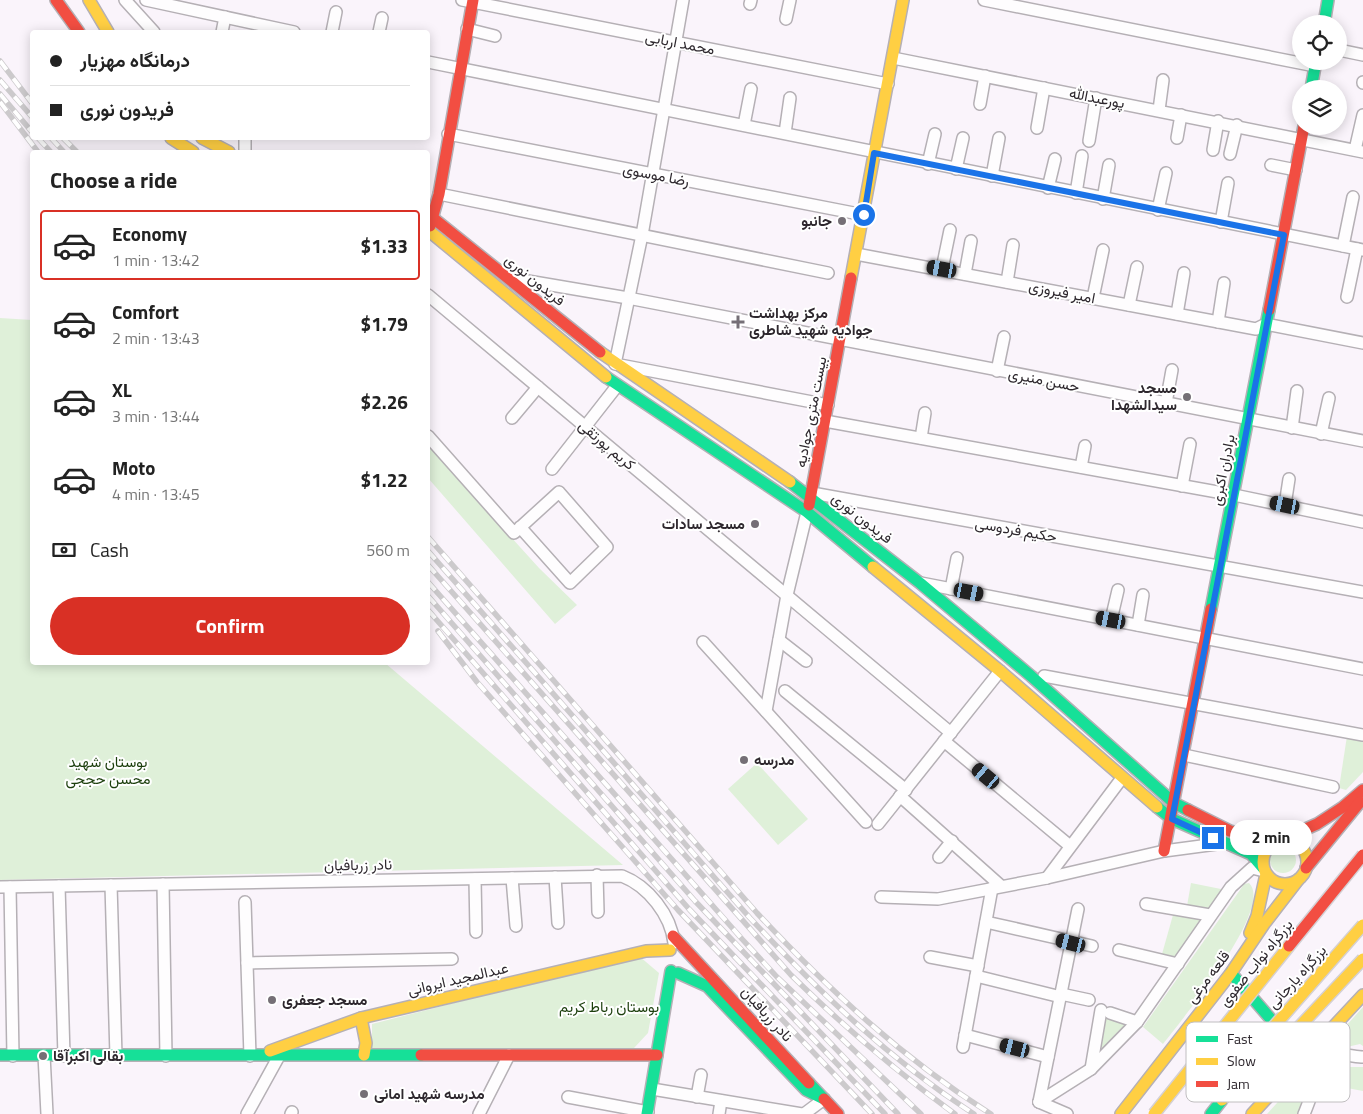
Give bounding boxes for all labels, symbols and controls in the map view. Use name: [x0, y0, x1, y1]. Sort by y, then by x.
map controls: [1292, 15, 1347, 135]
button: locate: [1292, 15, 1347, 70]
street label: محمد اربابی: [643, 25, 717, 61]
text: درمانگاه مهزیار: [80, 45, 190, 74]
button: layers: [1292, 80, 1347, 135]
street label: پورعبدالله: [1067, 81, 1127, 114]
text: فریدون نوری: [80, 94, 174, 123]
street label: رضا موسوی: [621, 157, 691, 192]
text: Choose a ride: [50, 163, 177, 197]
route start: [853, 204, 875, 226]
place label: جانبو: [801, 209, 832, 232]
marker: جانبو: [836, 215, 848, 227]
text: Economy: [112, 219, 187, 248]
icon: car: [52, 223, 97, 268]
text: $1.33: [361, 231, 408, 260]
text: 1 min · 13:42: [112, 248, 200, 272]
street label: فریدون نوری: [500, 248, 571, 311]
car: [925, 259, 958, 279]
street label: امیر فیروزی: [1027, 274, 1097, 309]
text: Comfort: [112, 297, 179, 326]
icon: car: [52, 301, 97, 346]
place label: مرکز بهداشت جوادیه شهید شاطری: [749, 301, 873, 341]
text: $1.79: [361, 309, 408, 338]
marker: مرکز بهداشت جوادیه شهید شاطری: [731, 315, 745, 329]
text: 2 min · 13:43: [112, 326, 200, 350]
street label: بیست متری جوادیه: [788, 354, 833, 469]
street label: حسن منیری: [1006, 361, 1082, 398]
text: XL: [112, 375, 132, 404]
place label: مسجد سیدالشهدا: [1111, 376, 1177, 416]
icon: car: [52, 379, 97, 424]
text: $2.26: [361, 387, 408, 416]
marker: مسجد سیدالشهدا: [1181, 391, 1193, 403]
text: 3 min · 13:44: [112, 404, 200, 428]
street label: کریم پورتقی: [574, 414, 641, 476]
street label: برادران اکبری: [1204, 432, 1241, 508]
text: Moto: [112, 453, 155, 482]
icon: car: [52, 457, 97, 502]
text: $1.22: [361, 465, 408, 494]
text: 4 min · 13:45: [112, 482, 200, 506]
street label: فریدون نوری: [827, 486, 898, 549]
car: [1268, 495, 1301, 515]
street label: حکیم فردوسی: [973, 511, 1059, 548]
place label: مسجد سادات: [662, 512, 745, 535]
marker: مسجد سادات: [749, 518, 761, 530]
text: Cash: [90, 535, 129, 564]
icon: cash: [50, 536, 78, 564]
text: 560 m: [366, 538, 410, 562]
car: [952, 582, 985, 602]
button: Confirm: [50, 597, 410, 655]
car: [1094, 610, 1127, 630]
place label: مدرسه: [754, 748, 795, 771]
park label: بوستان شهید محسن حججی: [65, 750, 151, 790]
marker: مدرسه: [738, 754, 750, 766]
car: [969, 761, 1002, 791]
callout: 2 min: [1230, 820, 1313, 856]
text: 2 min: [1252, 825, 1290, 849]
route end: [1202, 827, 1224, 849]
street label: نادر زربافیان: [324, 852, 392, 877]
street label: بزرگراه نواب صفوی: [1213, 914, 1298, 1012]
car: [1054, 932, 1087, 954]
street label: بزرگراه یارجانی: [1261, 939, 1332, 1014]
street label: قلعه مرغی: [1180, 945, 1235, 1008]
street label: عبدالمجید ایروانی: [405, 956, 511, 1001]
street label: نادر زربافیان: [736, 981, 799, 1047]
place label: مسجد جعفری: [282, 988, 368, 1011]
marker: مسجد جعفری: [266, 994, 278, 1006]
park label: بوستان رباط کریم: [559, 995, 659, 1018]
legend: [1186, 1022, 1350, 1102]
text: Fast: [1227, 1028, 1252, 1049]
car: [998, 1037, 1031, 1059]
place label: بقالی اکبرآقا: [53, 1044, 123, 1067]
marker: بقالی اکبرآقا: [37, 1050, 49, 1062]
text: Slow: [1227, 1050, 1256, 1071]
text: Jam: [1227, 1073, 1250, 1094]
place label: مدرسه شهید امانی: [374, 1082, 485, 1105]
marker: مدرسه شهید امانی: [358, 1088, 370, 1100]

